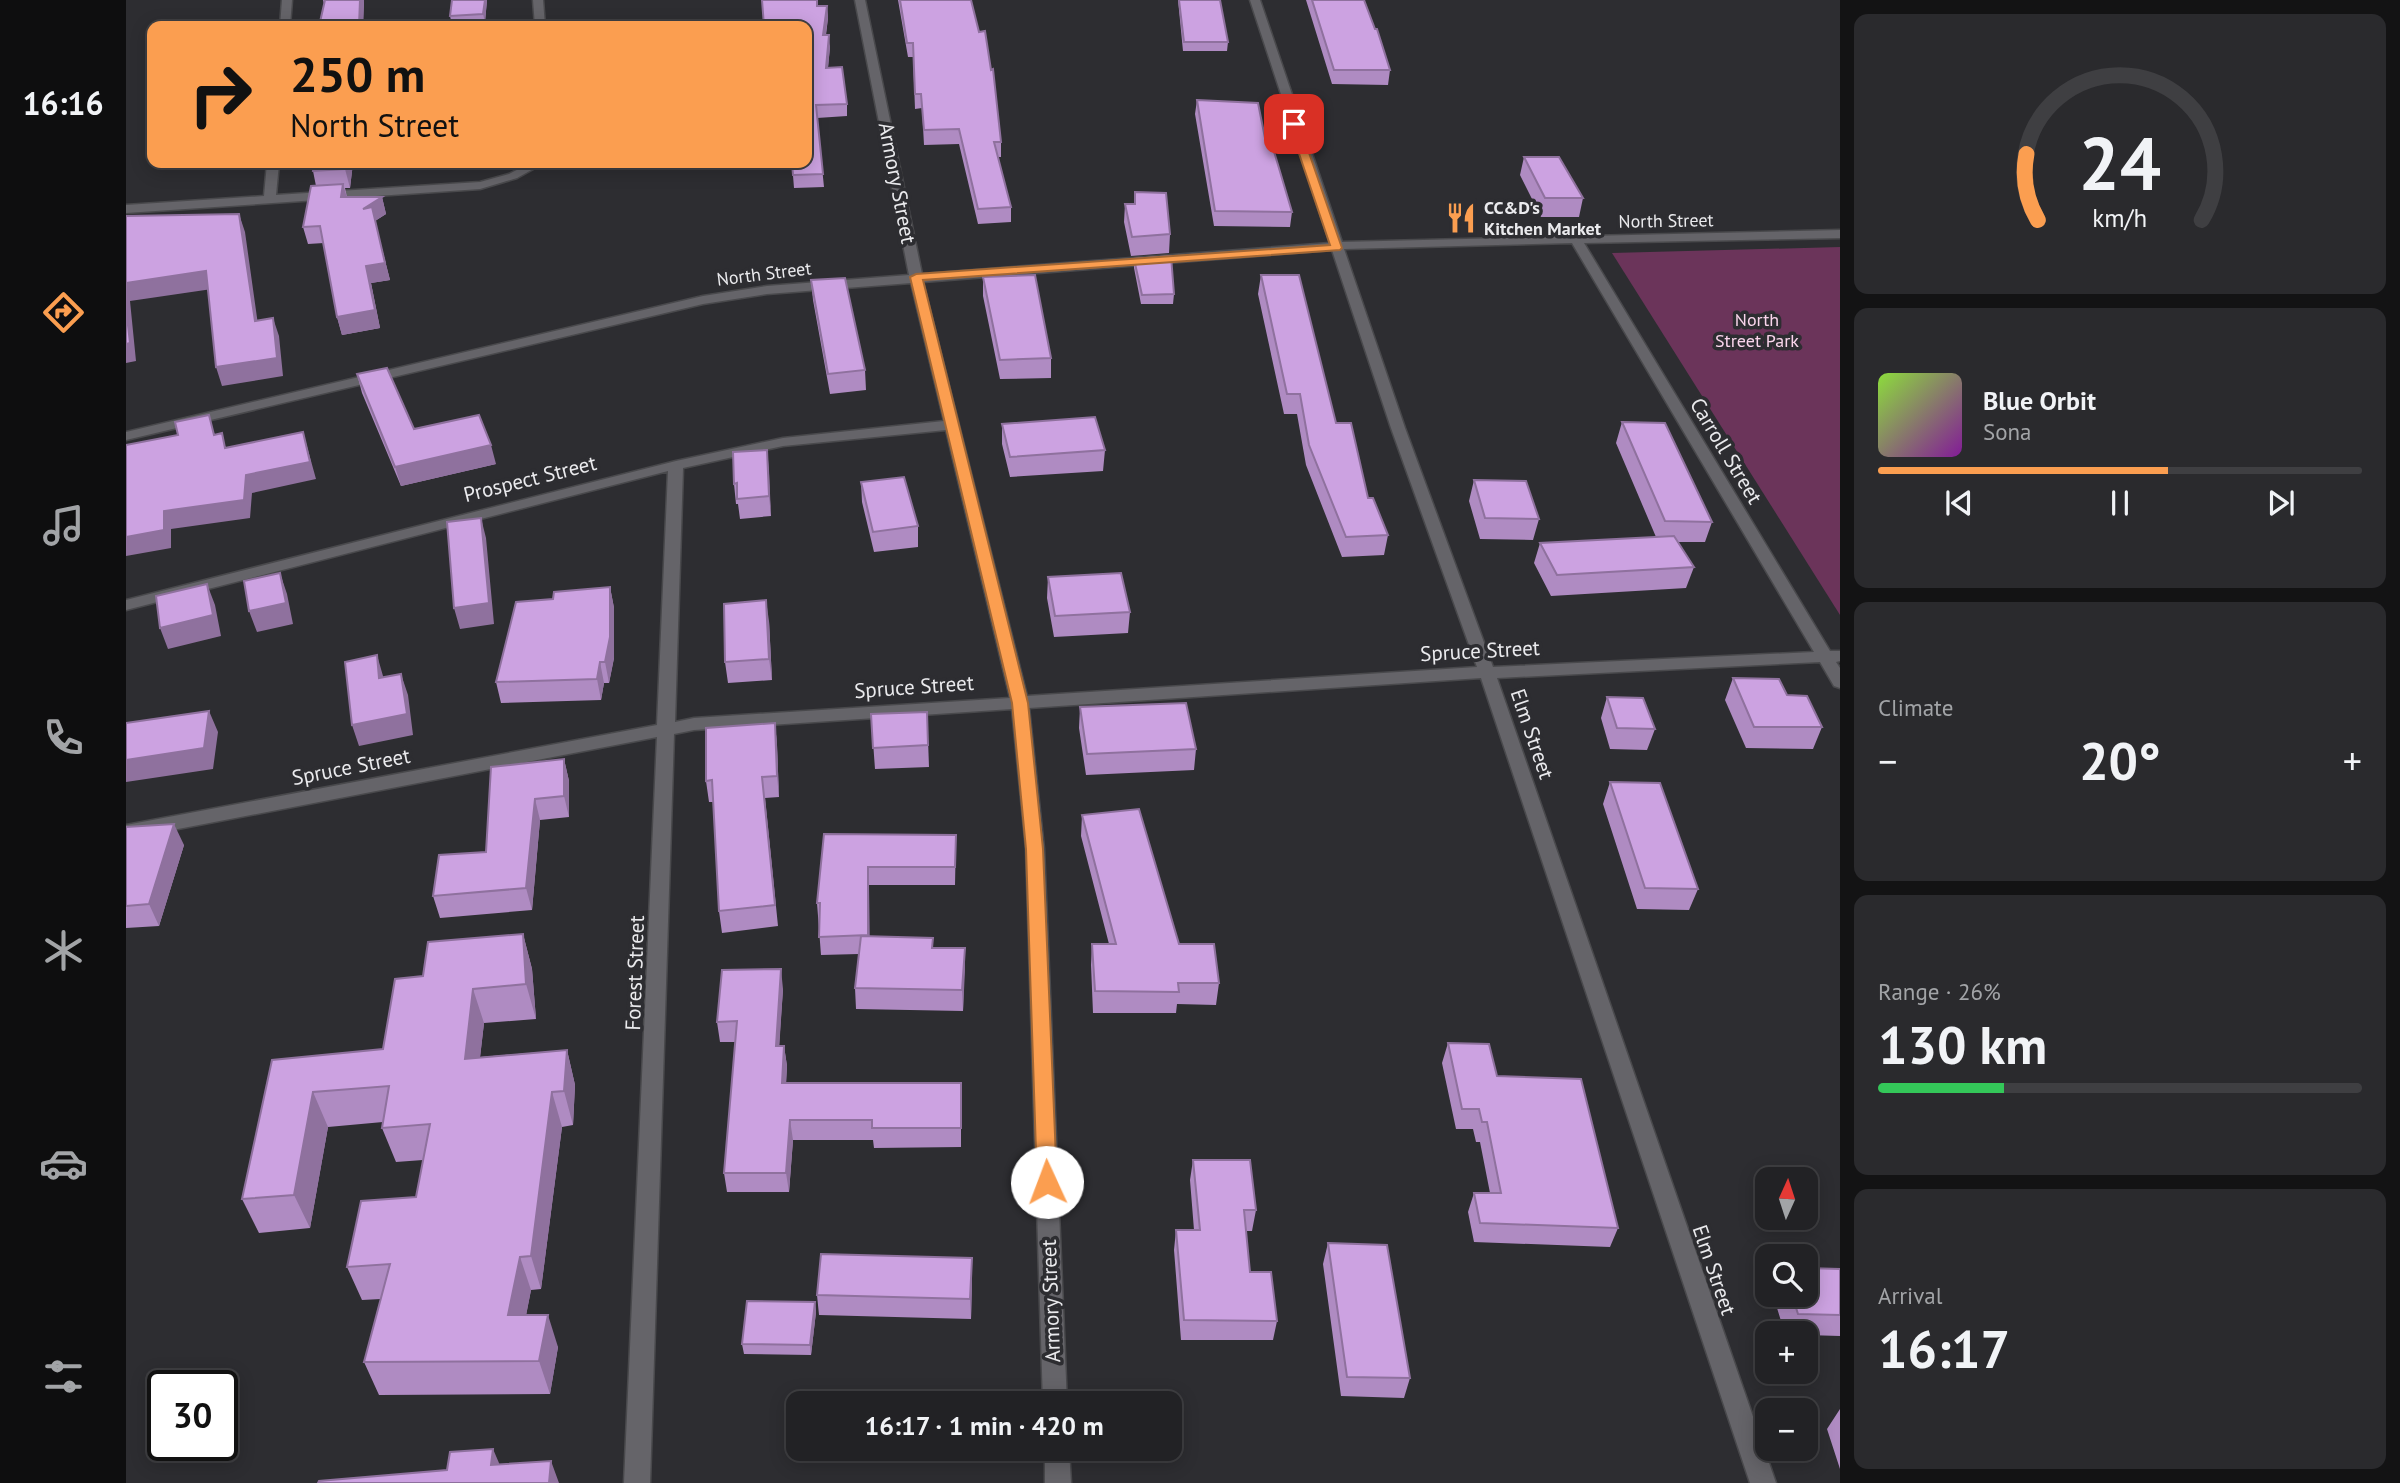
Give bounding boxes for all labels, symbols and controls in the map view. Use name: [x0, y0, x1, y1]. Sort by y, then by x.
text: 250 m: [290, 42, 425, 106]
icon: right: [175, 49, 266, 140]
text: 16:16: [22, 82, 104, 124]
pin: [1264, 94, 1324, 154]
text: North Street: [290, 104, 459, 146]
icon: arrive: [1275, 105, 1313, 143]
text: 24: [2079, 116, 2161, 210]
street label: Armory Street: [872, 120, 922, 246]
place label: CC&D's Kitchen Market: [1484, 196, 1602, 240]
restaurant icon: CC&D's Kitchen Market: [1444, 201, 1478, 235]
text: km/h: [2093, 202, 2147, 234]
street label: North Street: [1618, 208, 1714, 233]
street label: North Street: [715, 256, 813, 291]
icon: directions: [39, 288, 88, 337]
park label: North Street Park: [1715, 308, 1799, 352]
text: Blue Orbit: [1983, 384, 2096, 417]
street label: Carroll Street: [1684, 393, 1769, 509]
text: Sona: [1983, 417, 2032, 446]
street label: Prospect Street: [461, 449, 599, 508]
icon: previous: [1940, 484, 1978, 522]
icon: pause: [2101, 484, 2139, 522]
icon: next: [2262, 484, 2300, 522]
icon: music: [39, 501, 88, 550]
street label: Spruce Street: [1419, 634, 1541, 667]
street label: Spruce Street: [853, 669, 975, 704]
street label: Elm Street: [1504, 685, 1560, 783]
text: Climate: [1878, 693, 1953, 722]
icon: phone: [39, 713, 88, 762]
text: 20°: [2079, 727, 2161, 794]
text: −: [1878, 736, 1897, 785]
text: +: [2343, 736, 2362, 785]
street label: Spruce Street: [289, 742, 412, 791]
street label: Forest Street: [619, 915, 650, 1031]
icon: climate: [39, 926, 88, 975]
text: Range · 26%: [1878, 977, 2001, 1006]
text: 130 km: [1878, 1011, 2047, 1078]
icon: car: [39, 1139, 88, 1188]
position arrow: [1010, 1145, 1084, 1219]
north arrow: [1755, 1167, 1818, 1230]
map controls: [1755, 1167, 1818, 1461]
street label: Elm Street: [1686, 1221, 1742, 1319]
street label: Armory Street: [1035, 1239, 1066, 1363]
button: search: [1755, 1244, 1818, 1307]
text: Arrival: [1878, 1281, 1942, 1310]
text: 16:17: [1878, 1315, 2010, 1382]
button: +: [1755, 1321, 1818, 1384]
icon: filters: [39, 1352, 88, 1401]
speed limit sign: 30: [147, 1370, 238, 1461]
button: −: [1755, 1398, 1818, 1461]
text: 16:17 · 1 min · 420 m: [864, 1409, 1104, 1442]

